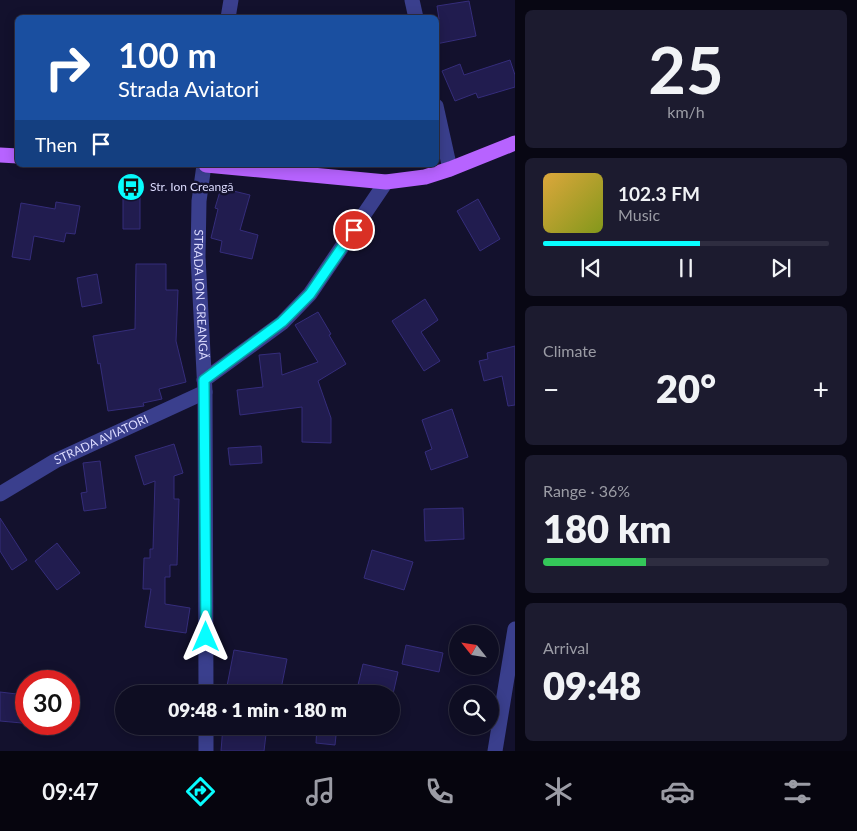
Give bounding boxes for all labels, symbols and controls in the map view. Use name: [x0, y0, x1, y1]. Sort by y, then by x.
text: 25: [648, 30, 724, 108]
text: 100 m: [118, 33, 217, 75]
icon: right: [35, 35, 100, 100]
text: Strada Aviatori: [118, 75, 259, 102]
text: km/h: [667, 102, 705, 121]
icon: arrive: [87, 130, 115, 158]
text: Then: [35, 133, 77, 156]
bus stop icon: Str. Ion Creangă: [116, 172, 146, 202]
place label: Str. Ion Creangă: [150, 179, 233, 194]
text: 102.3 FM: [618, 182, 700, 205]
text: Music: [618, 205, 660, 224]
pin: [333, 209, 375, 251]
icon: arrive: [340, 216, 368, 244]
street label: STRADA ION CREANGĂ: [191, 229, 211, 361]
icon: previous: [577, 254, 605, 282]
icon: pause: [672, 254, 700, 282]
icon: next: [767, 254, 795, 282]
text: Climate: [543, 341, 596, 360]
text: 20°: [656, 365, 716, 411]
text: −: [543, 372, 559, 406]
text: +: [813, 372, 829, 406]
street label: STRADA AVIATORI: [52, 411, 150, 467]
text: Range · 36%: [543, 481, 630, 500]
text: 180 km: [543, 505, 671, 551]
position arrow: [179, 610, 231, 662]
north arrow: [449, 625, 499, 675]
map controls: [449, 625, 499, 735]
text: Arrival: [543, 638, 589, 657]
text: 09:48: [543, 662, 641, 708]
speed limit sign: 30: [15, 670, 80, 735]
button: search: [449, 685, 499, 735]
text: 09:48 · 1 min · 180 m: [168, 698, 347, 721]
icon: directions: [183, 774, 218, 809]
icon: music: [303, 774, 338, 809]
icon: phone: [422, 774, 457, 809]
icon: climate: [541, 774, 576, 809]
icon: car: [660, 774, 695, 809]
icon: filters: [780, 774, 815, 809]
text: 09:47: [42, 778, 99, 805]

